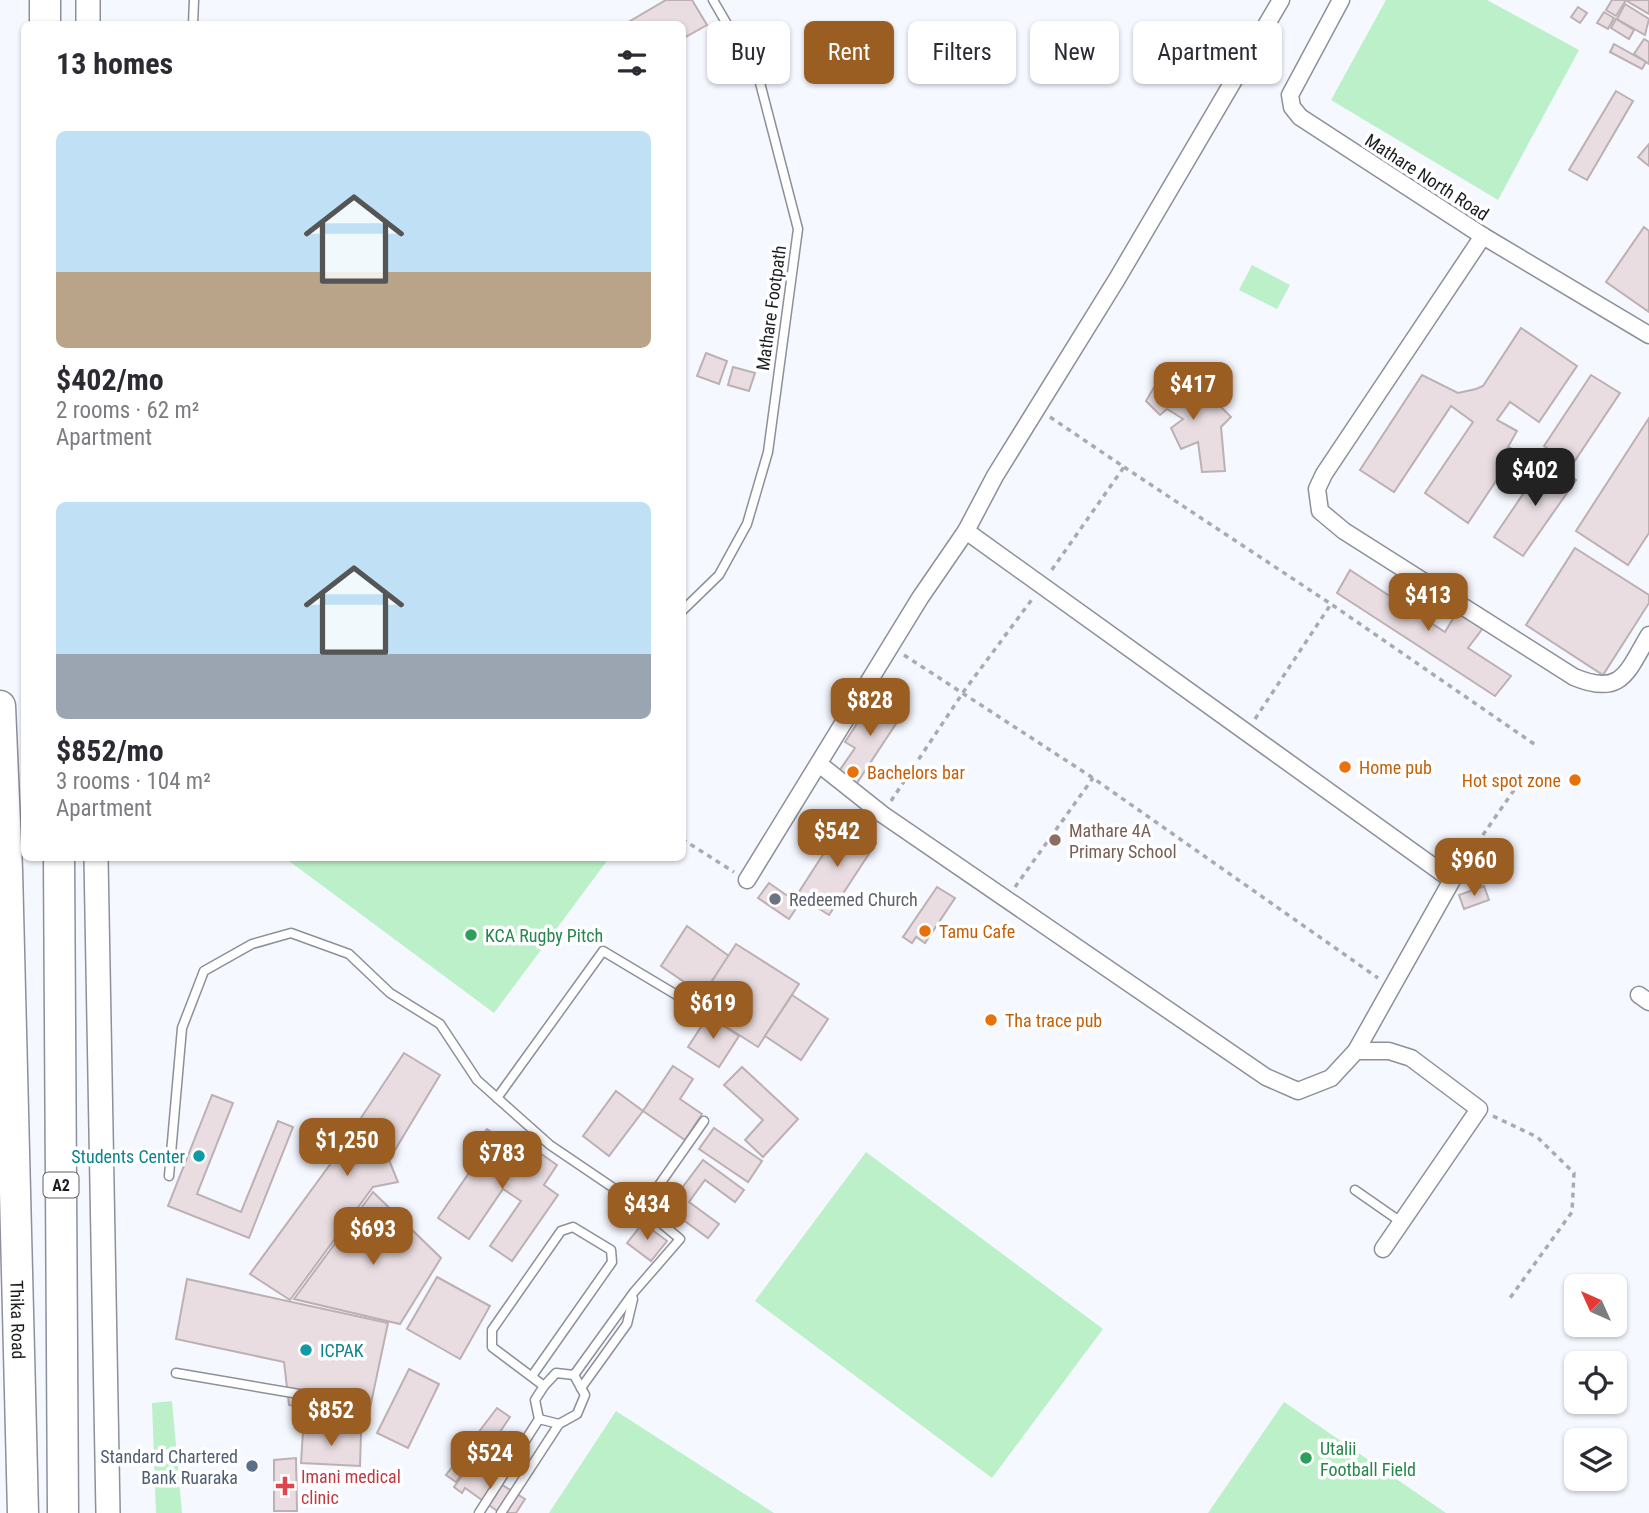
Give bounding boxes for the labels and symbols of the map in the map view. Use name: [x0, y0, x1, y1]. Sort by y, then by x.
street label: Mathare North Road: [1361, 129, 1493, 225]
street label: Mathare Footpath: [752, 244, 790, 372]
pin: $417: [1152, 362, 1234, 422]
pin: $402: [1494, 448, 1576, 508]
pin: $413: [1387, 574, 1469, 633]
pin: $828: [829, 678, 911, 738]
place label: Home pub: [1359, 757, 1432, 778]
marker: Home pub: [1337, 759, 1353, 775]
place label: Bachelors bar: [867, 762, 965, 783]
marker: Bachelors bar: [845, 764, 861, 780]
place label: Hot spot zone: [1462, 770, 1561, 791]
marker: Hot spot zone: [1567, 772, 1583, 788]
pin: $542: [796, 810, 878, 869]
place label: Mathare 4A Primary School: [1069, 820, 1177, 862]
marker: Mathare 4A Primary School: [1047, 832, 1063, 848]
pin: $960: [1433, 838, 1515, 898]
place label: Redeemed Church: [789, 889, 918, 910]
marker: Redeemed Church: [767, 891, 783, 907]
place label: Tamu Cafe: [939, 921, 1015, 942]
marker: Tamu Cafe: [917, 923, 933, 939]
place label: KCA Rugby Pitch: [485, 925, 603, 946]
marker: KCA Rugby Pitch: [463, 927, 479, 943]
pin: $619: [672, 982, 754, 1041]
place label: Tha trace pub: [1005, 1010, 1102, 1031]
marker: Tha trace pub: [983, 1012, 999, 1028]
pin: $1,250: [290, 1118, 404, 1178]
pin: $783: [461, 1132, 543, 1191]
place label: Students Center: [71, 1146, 186, 1167]
marker: Students Center: [191, 1148, 207, 1164]
road number: A2: [43, 1172, 78, 1198]
pin: $434: [606, 1182, 688, 1242]
pin: $693: [332, 1208, 414, 1267]
north arrow: [1564, 1274, 1628, 1337]
street label: Thika Road: [7, 1280, 30, 1360]
place label: ICPAK: [320, 1340, 364, 1361]
marker: ICPAK: [298, 1342, 314, 1358]
pin: $852: [290, 1388, 372, 1448]
pin: $524: [449, 1432, 531, 1491]
place label: Utalii Football Field: [1320, 1438, 1416, 1480]
place label: Standard Chartered Bank Ruaraka: [100, 1446, 238, 1488]
marker: Utalii Football Field: [1298, 1450, 1314, 1466]
marker: Standard Chartered Bank Ruaraka: [244, 1458, 260, 1474]
place label: Imani medical clinic: [301, 1466, 401, 1508]
marker: Imani medical clinic: [275, 1476, 295, 1496]

